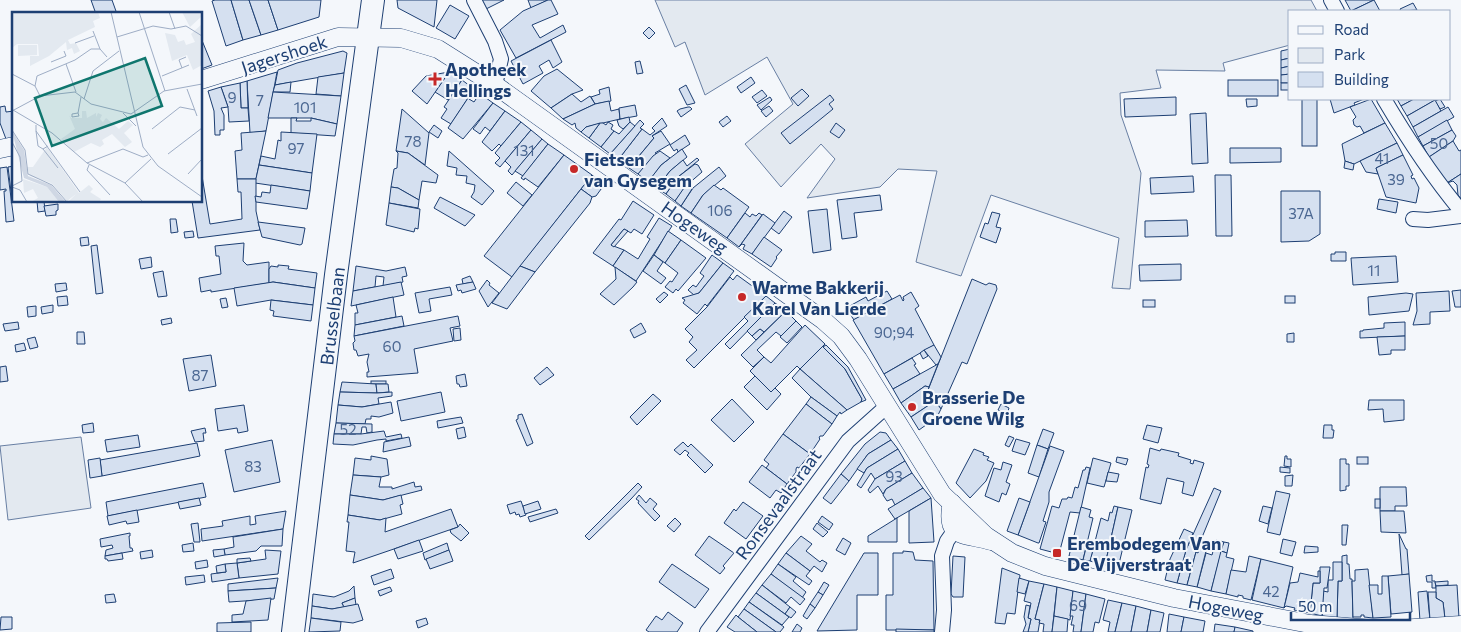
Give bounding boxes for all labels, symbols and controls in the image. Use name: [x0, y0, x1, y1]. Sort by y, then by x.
legend: [1288, 10, 1451, 100]
inset map: [12, 12, 202, 202]
text: Road: [1334, 20, 1369, 38]
street label: Jagershoek: [238, 30, 330, 78]
text: Park: [1334, 45, 1365, 63]
place label: Apotheek Hellings: [445, 58, 527, 101]
text: Building: [1334, 70, 1389, 88]
marker: Apotheek Hellings: [429, 73, 441, 85]
house number: 9: [227, 88, 237, 106]
house number: 7: [256, 91, 264, 109]
house number: 101: [294, 98, 316, 116]
house number: 78: [405, 132, 421, 150]
house number: 50: [1430, 134, 1448, 152]
house number: 97: [288, 139, 305, 157]
house number: 131: [513, 141, 535, 159]
place label: Fietsen van Gysegem: [584, 148, 692, 191]
house number: 41: [1375, 149, 1389, 167]
marker: Fietsen van Gysegem: [568, 163, 580, 175]
house number: 39: [1387, 170, 1405, 188]
street label: Hogeweg: [657, 196, 733, 258]
house number: 106: [707, 201, 733, 219]
house number: 37A: [1288, 204, 1314, 222]
house number: 11: [1368, 261, 1380, 279]
street label: Brusselbaan: [315, 265, 349, 367]
place label: Warme Bakkerij Karel Van Lierde: [752, 276, 886, 319]
marker: Warme Bakkerij Karel Van Lierde: [736, 291, 748, 303]
house number: 90;94: [874, 323, 914, 341]
house number: 60: [383, 337, 401, 355]
house number: 87: [192, 366, 209, 384]
place label: Brasserie De Groene Wilg: [922, 386, 1025, 429]
marker: Brasserie De Groene Wilg: [906, 401, 918, 413]
house number: 52: [340, 420, 356, 438]
street label: Ronsevaalstraat: [731, 444, 825, 564]
house number: 83: [244, 457, 262, 475]
house number: 93: [885, 467, 903, 485]
place label: Erembodegem Van De Vijverstraat: [1067, 532, 1222, 575]
marker: Erembodegem Van De Vijverstraat: [1051, 547, 1063, 559]
house number: 42: [1262, 582, 1280, 600]
street label: Hogeweg: [1186, 590, 1266, 626]
scale bar: [1291, 590, 1410, 622]
house number: 69: [1069, 596, 1087, 614]
text: 50 m: [1298, 597, 1332, 615]

